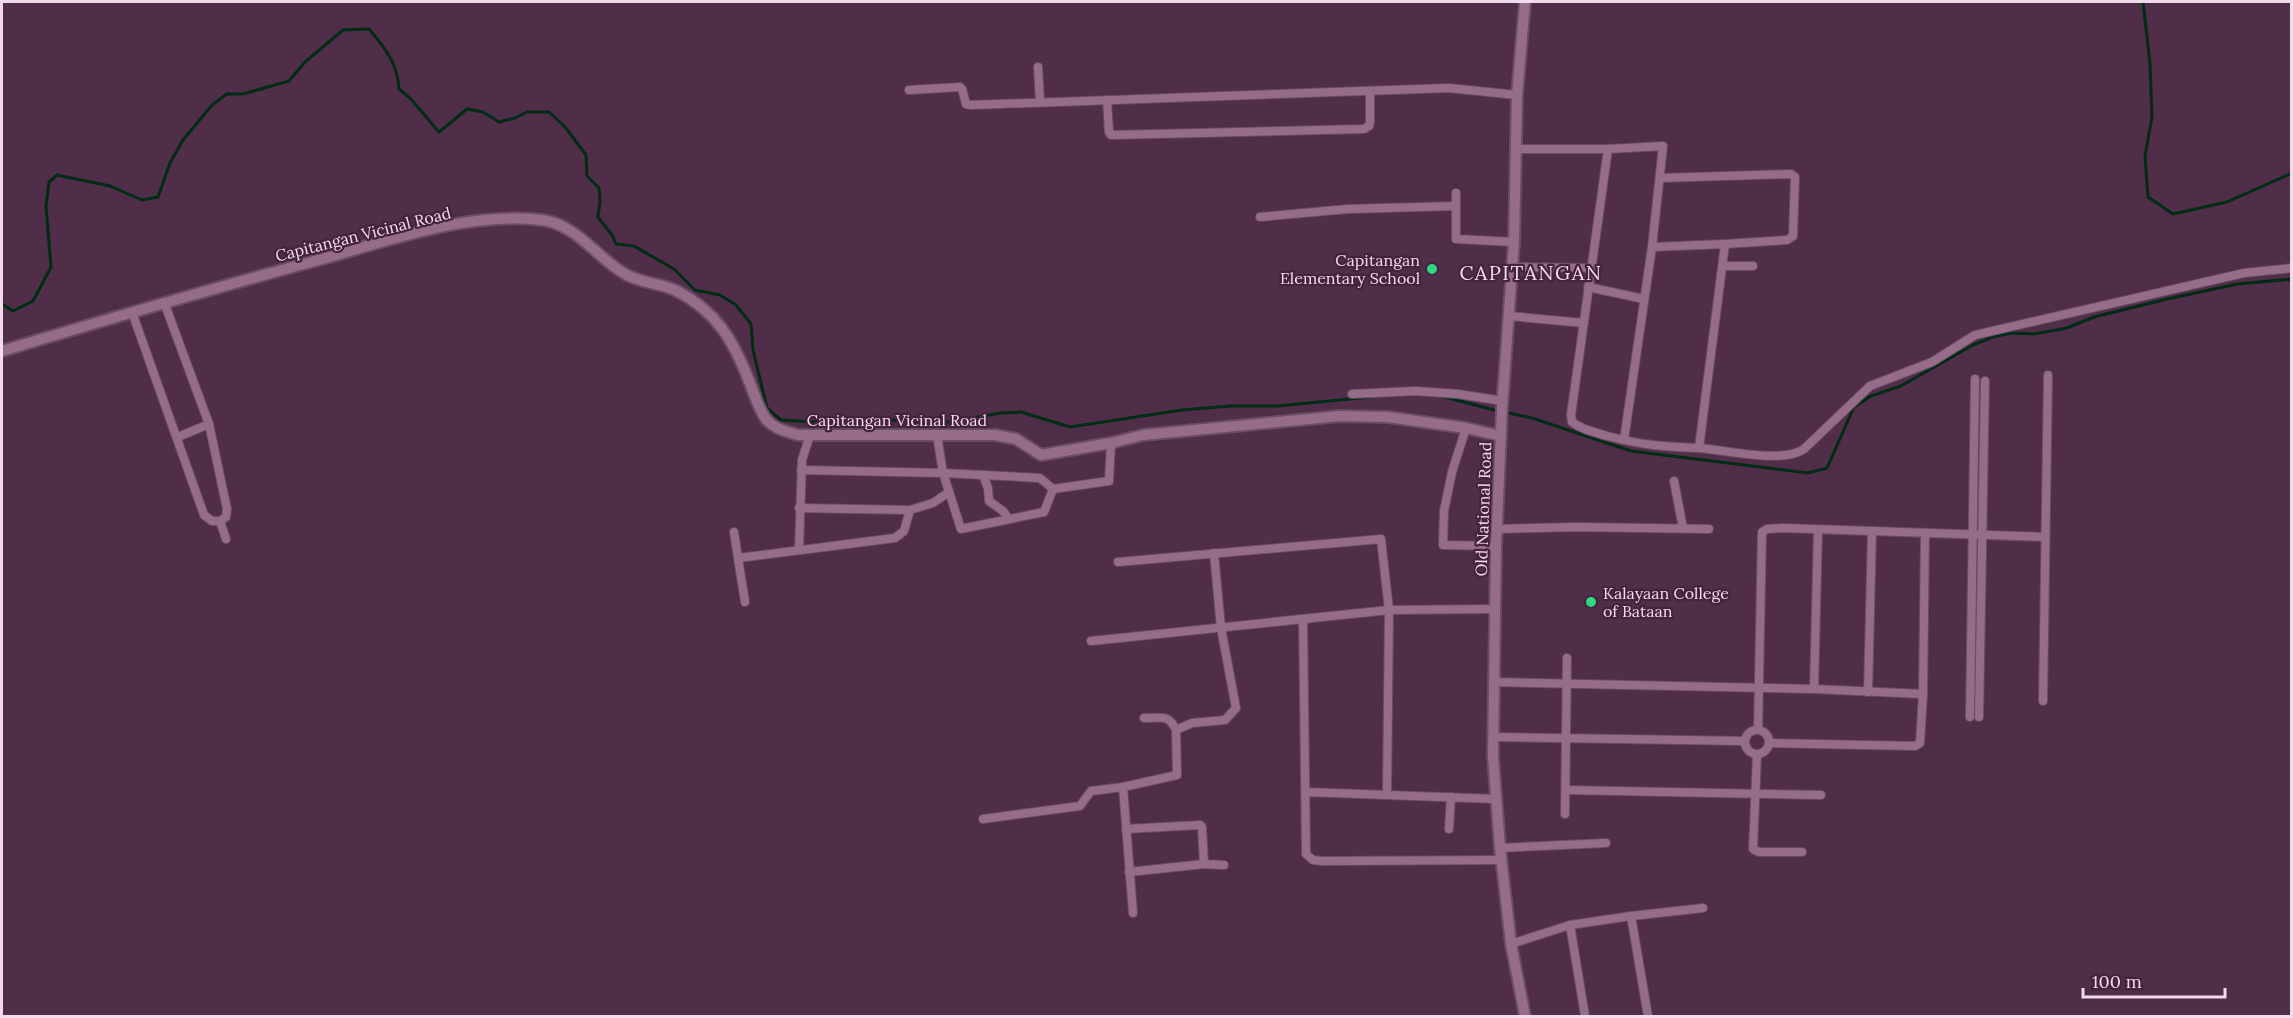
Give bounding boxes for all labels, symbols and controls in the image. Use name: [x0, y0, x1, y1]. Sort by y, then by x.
street label: Capitangan Vicinal Road: [273, 202, 453, 266]
place label: Capitangan Elementary School: [1280, 250, 1420, 288]
district label: CAPITANGAN: [1460, 260, 1602, 285]
marker: Capitangan Elementary School: [1425, 262, 1439, 276]
street label: Capitangan Vicinal Road: [807, 410, 988, 430]
street label: Old National Road: [1471, 441, 1495, 577]
place label: Kalayaan College of Bataan: [1603, 583, 1729, 621]
marker: Kalayaan College of Bataan: [1584, 595, 1598, 609]
scale bar: [2083, 961, 2226, 999]
text: 100 m: [2092, 970, 2142, 993]

